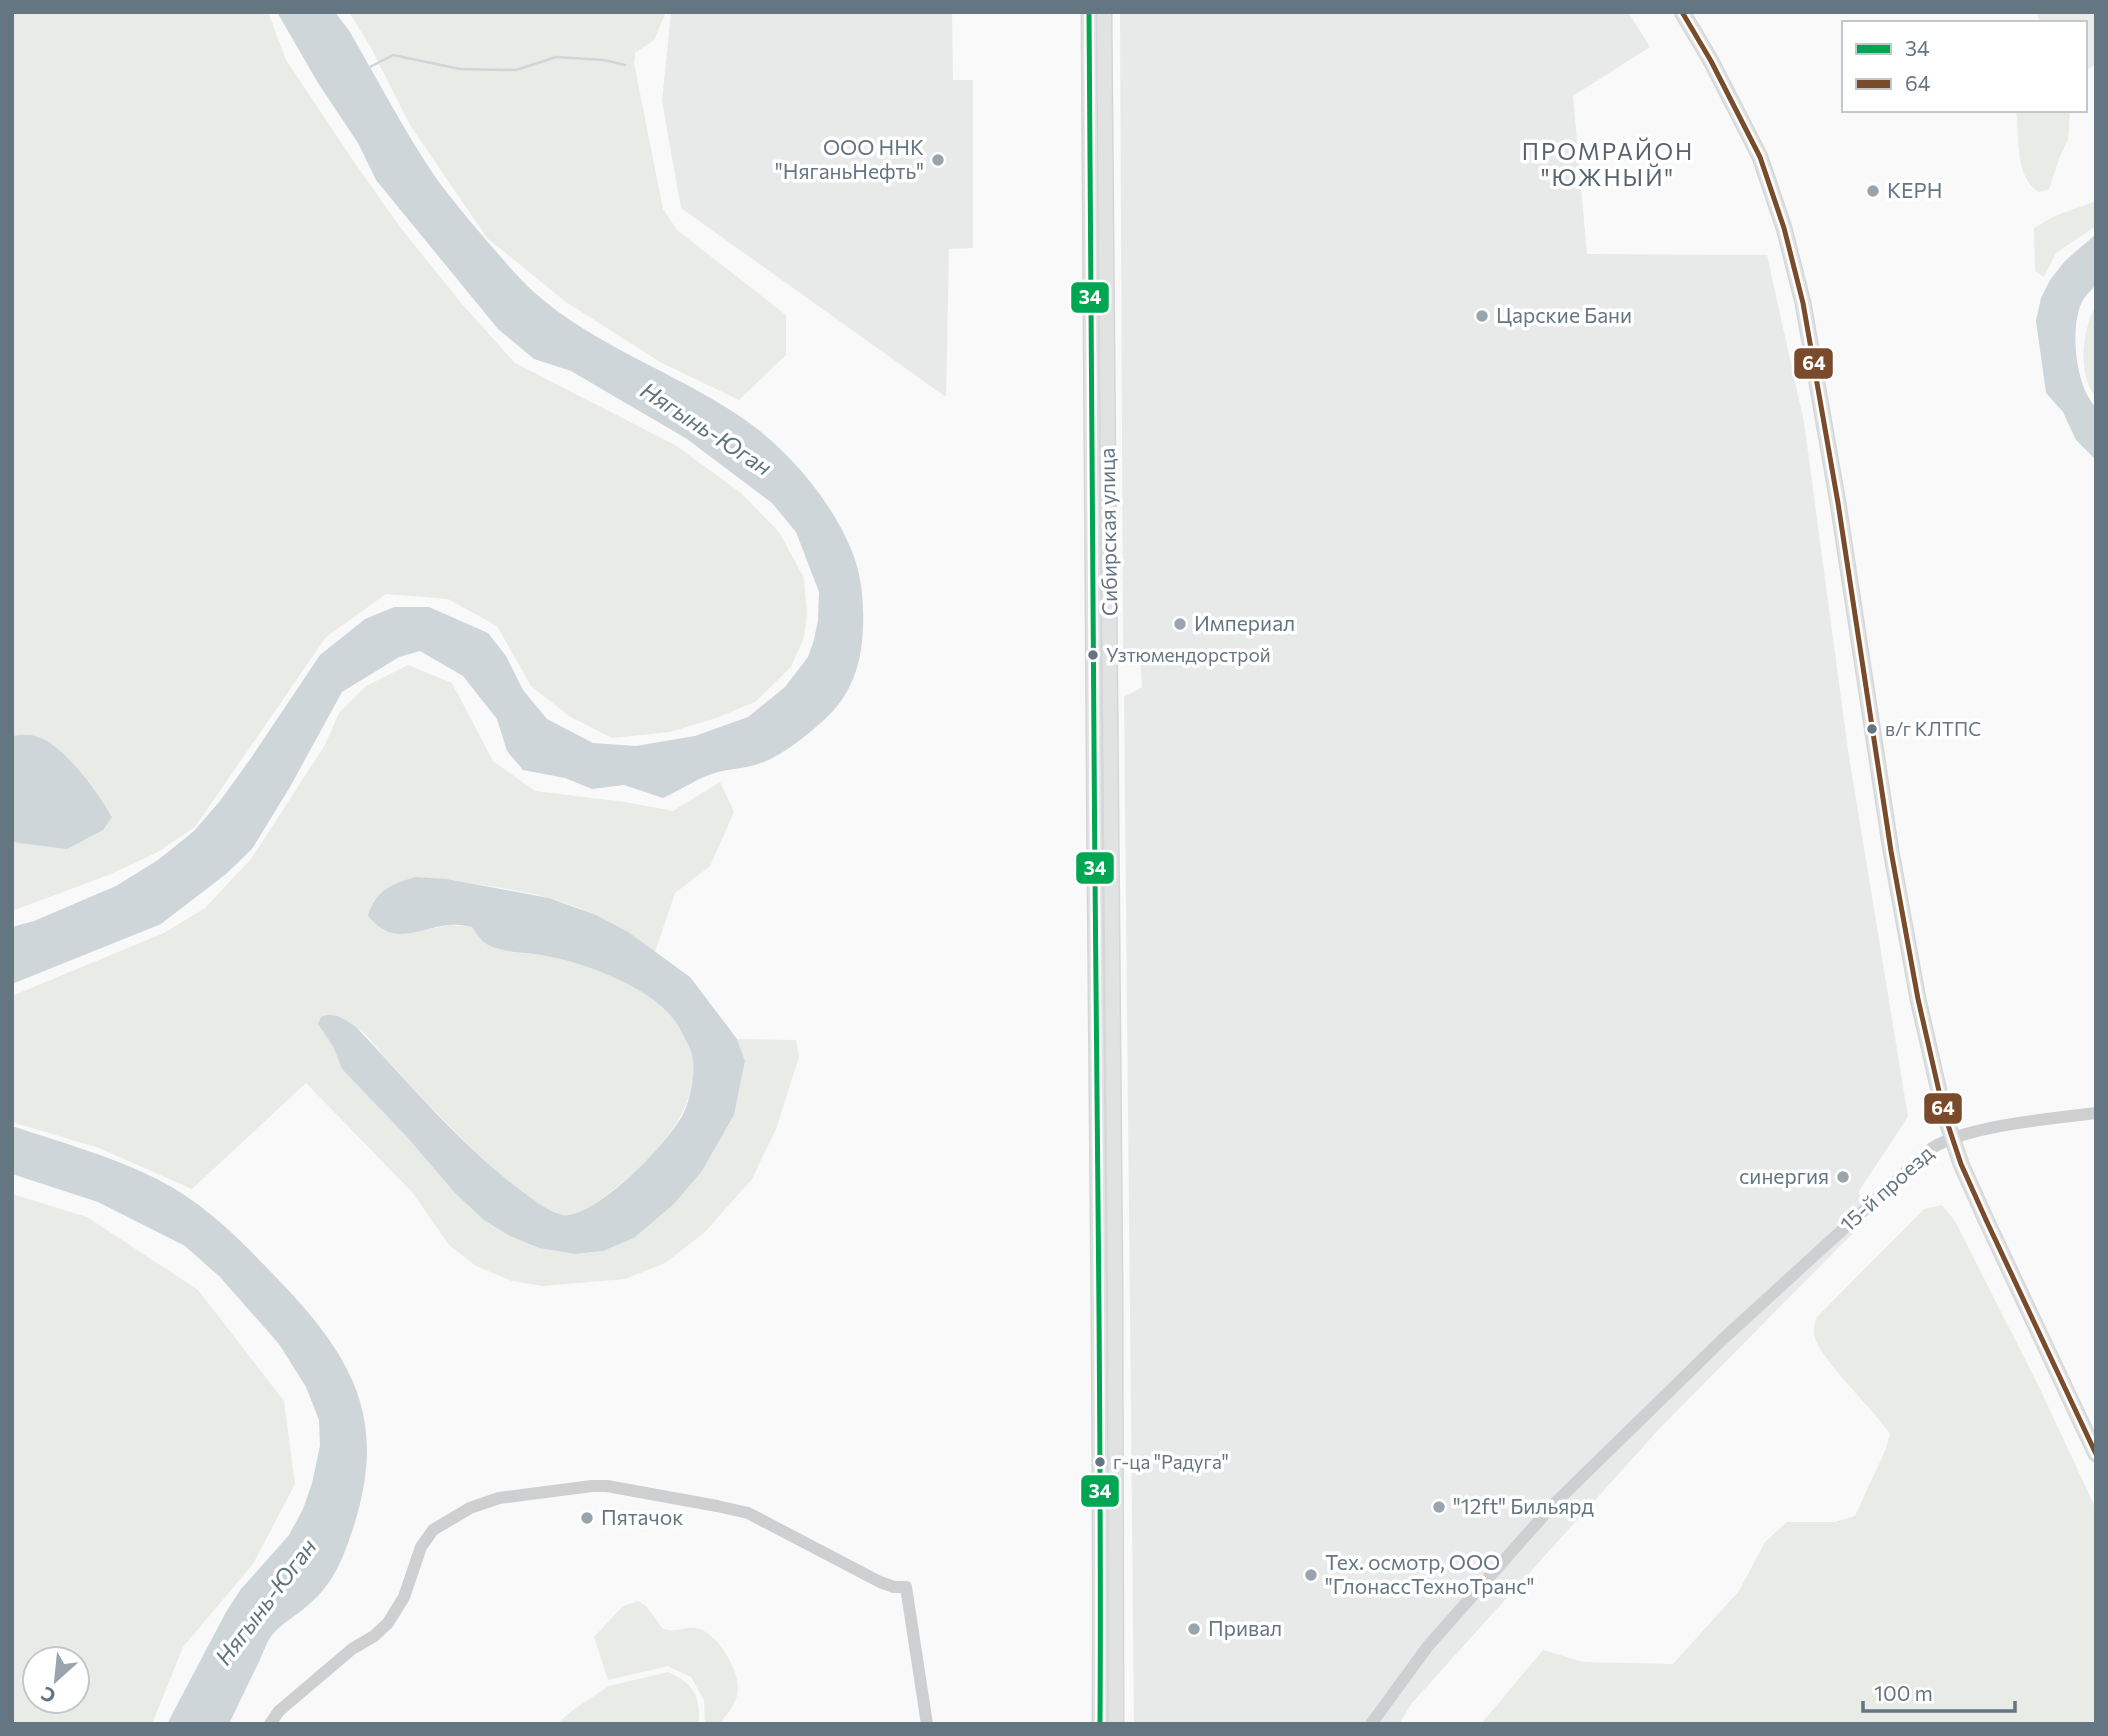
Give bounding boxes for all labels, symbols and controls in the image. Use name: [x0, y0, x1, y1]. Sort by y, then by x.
legend: [1842, 21, 2087, 112]
text: 34: [1905, 35, 1930, 60]
text: 64: [1905, 70, 1931, 95]
place label: ООО ННК "НяганьНефть": [775, 134, 924, 183]
district label: ПРОМРАЙОН "ЮЖНЫЙ": [1522, 137, 1694, 191]
marker: ООО ННК "НяганьНефть": [930, 152, 946, 168]
place label: КЕРН: [1887, 177, 1942, 202]
marker: КЕРН: [1865, 183, 1881, 199]
line badge: 34: [1070, 281, 1110, 314]
text: 34: [1079, 285, 1102, 308]
place label: Царские Бани: [1496, 302, 1632, 327]
marker: Царские Бани: [1474, 308, 1490, 324]
line badge: 64: [1793, 347, 1834, 380]
text: 64: [1802, 351, 1826, 374]
water label: Нягынь-Юган: [636, 375, 777, 481]
street label: Сибирская улица: [1094, 448, 1121, 616]
place label: Империал: [1194, 610, 1295, 635]
marker: Империал: [1172, 616, 1188, 632]
place label: Узтюмендорстрой: [1106, 643, 1271, 666]
marker: Узтюмендорстрой: [1086, 648, 1100, 662]
place label: в/г КЛТПС: [1885, 717, 1981, 740]
marker: в/г КЛТПС: [1865, 722, 1879, 736]
line badge: 34: [1075, 851, 1115, 885]
text: 34: [1084, 856, 1107, 879]
line badge: 64: [1923, 1092, 1963, 1125]
text: 64: [1931, 1096, 1955, 1119]
street label: 15-й проезд: [1834, 1140, 1938, 1236]
place label: синергия: [1739, 1163, 1829, 1188]
marker: синергия: [1835, 1169, 1851, 1185]
place label: г-ца "Радуга": [1113, 1450, 1229, 1473]
marker: г-ца "Радуга": [1093, 1455, 1107, 1469]
line badge: 34: [1080, 1474, 1120, 1508]
text: 34: [1089, 1479, 1112, 1502]
place label: "12ft" Бильярд: [1453, 1493, 1594, 1518]
marker: "12ft" Бильярд: [1431, 1499, 1447, 1515]
place label: Пятачок: [601, 1504, 683, 1529]
marker: Пятачок: [579, 1510, 595, 1526]
water label: Нягынь-Юган: [209, 1533, 322, 1670]
place label: Тех. осмотр, ООО "ГлонассТехноТранс": [1325, 1549, 1535, 1598]
marker: Тех. осмотр, ООО "ГлонассТехноТранс": [1303, 1567, 1319, 1583]
place label: Привал: [1208, 1615, 1282, 1640]
marker: Привал: [1186, 1621, 1202, 1637]
north arrow: [21, 1645, 91, 1715]
scale bar: [1863, 1670, 2015, 1714]
text: 100 m: [1874, 1680, 1933, 1705]
text: С: [37, 1682, 59, 1709]

